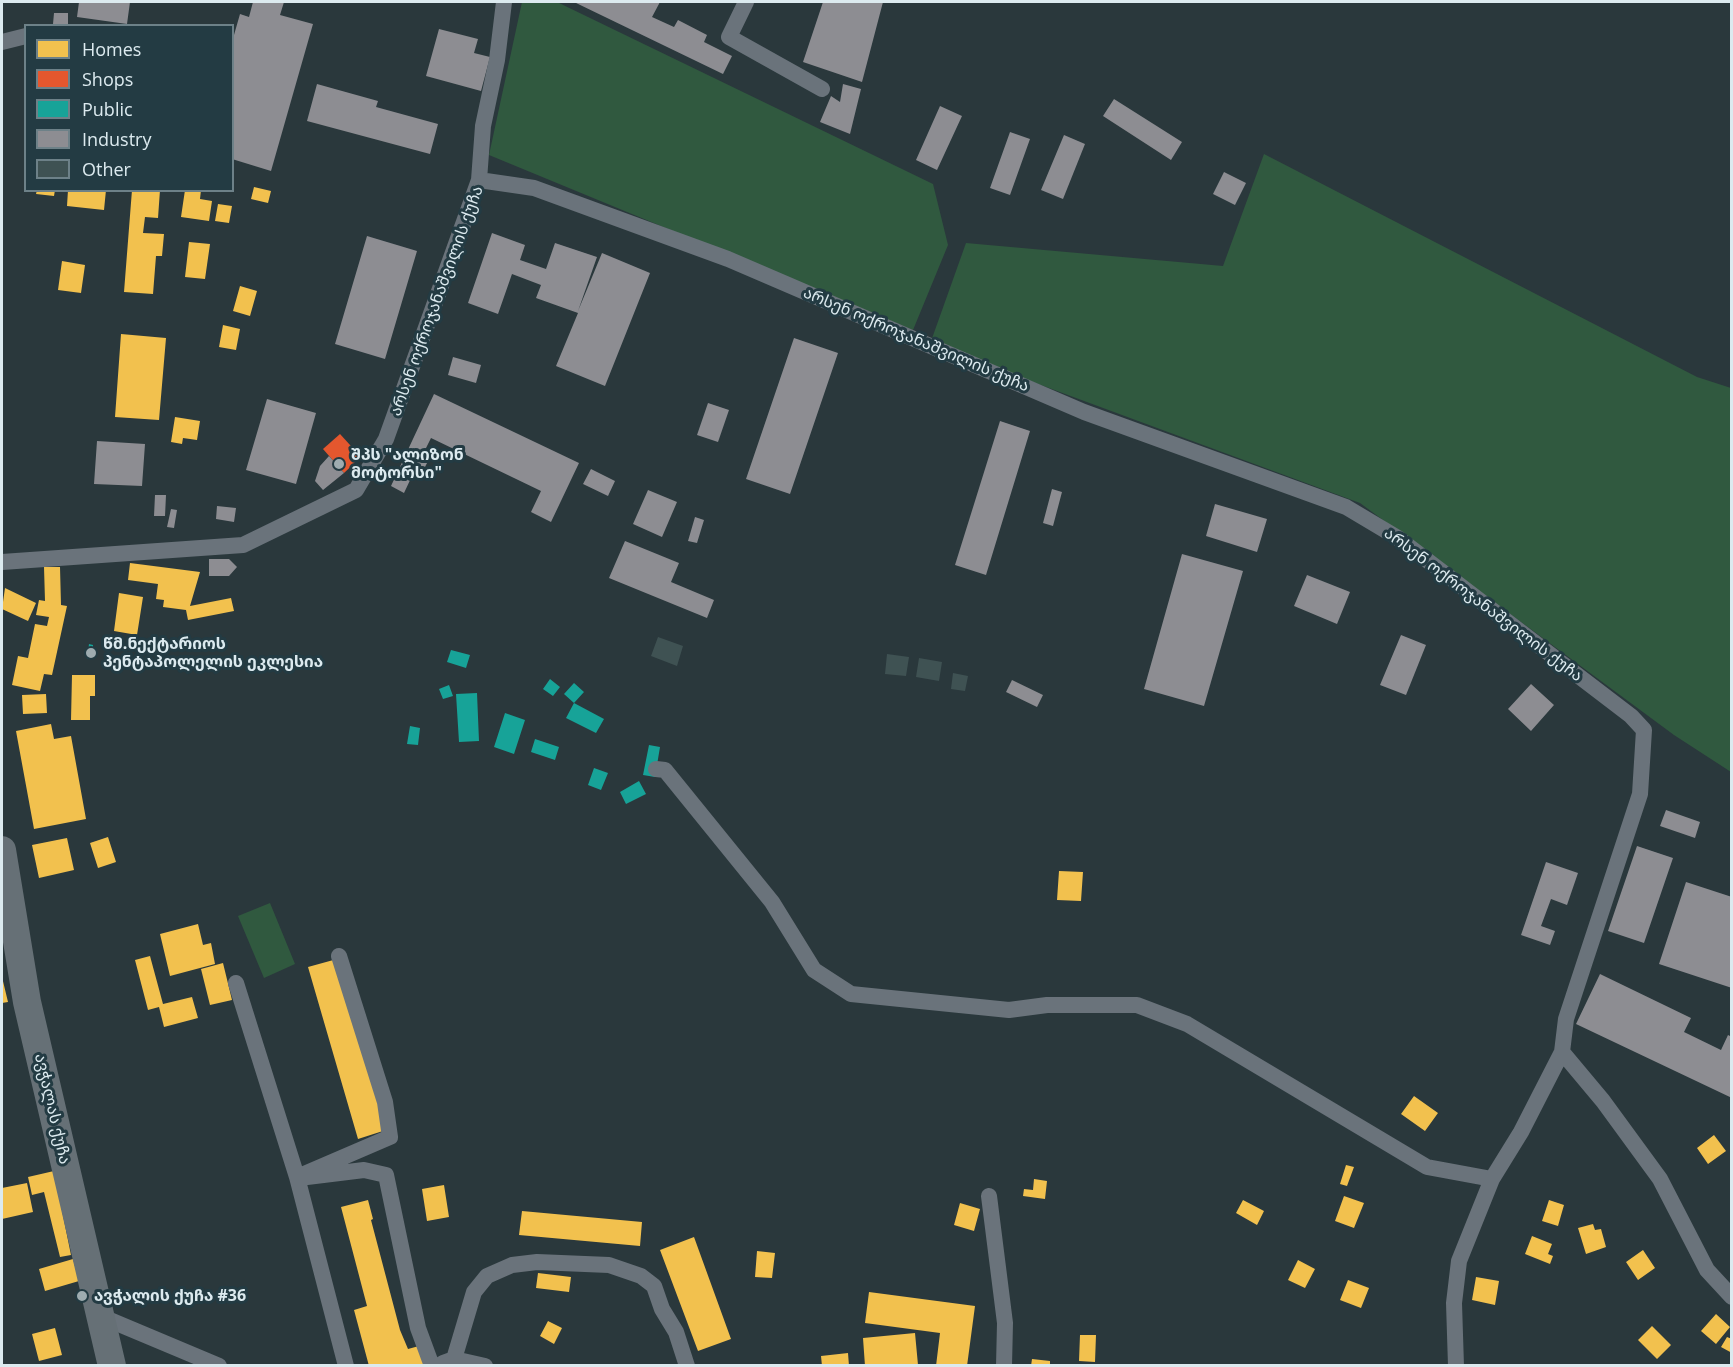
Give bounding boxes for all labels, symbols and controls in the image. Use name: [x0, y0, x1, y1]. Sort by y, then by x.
legend: [24, 24, 234, 192]
text: Homes: [82, 37, 141, 61]
text: Shops: [82, 67, 133, 91]
text: Public: [82, 97, 133, 121]
text: Industry: [82, 127, 152, 151]
text: Other: [82, 157, 131, 181]
street label: არსენ ოქროჯანაშვილის ქუჩა: [386, 183, 488, 419]
street label: არსენ ოქროჯანაშვილის ქუჩა: [800, 284, 1032, 396]
place label: შპს "ალიზონ მოტორსი": [351, 445, 464, 483]
marker: შპს "ალიზონ მოტორსი": [332, 457, 346, 471]
street label: არსენ ოქროჯანაშვილის ქუჩა: [1380, 524, 1586, 686]
place label: წმ.ნექტარიოს პენტაპოლელის ეკლესია: [103, 634, 323, 672]
marker: წმ.ნექტარიოს პენტაპოლელის ეკლესია: [84, 646, 98, 660]
street label: ავჭალას ქუჩა: [30, 1052, 74, 1166]
place label: ავჭალის ქუჩა #36: [94, 1286, 246, 1306]
marker: ავჭალის ქუჩა #36: [75, 1289, 89, 1303]

